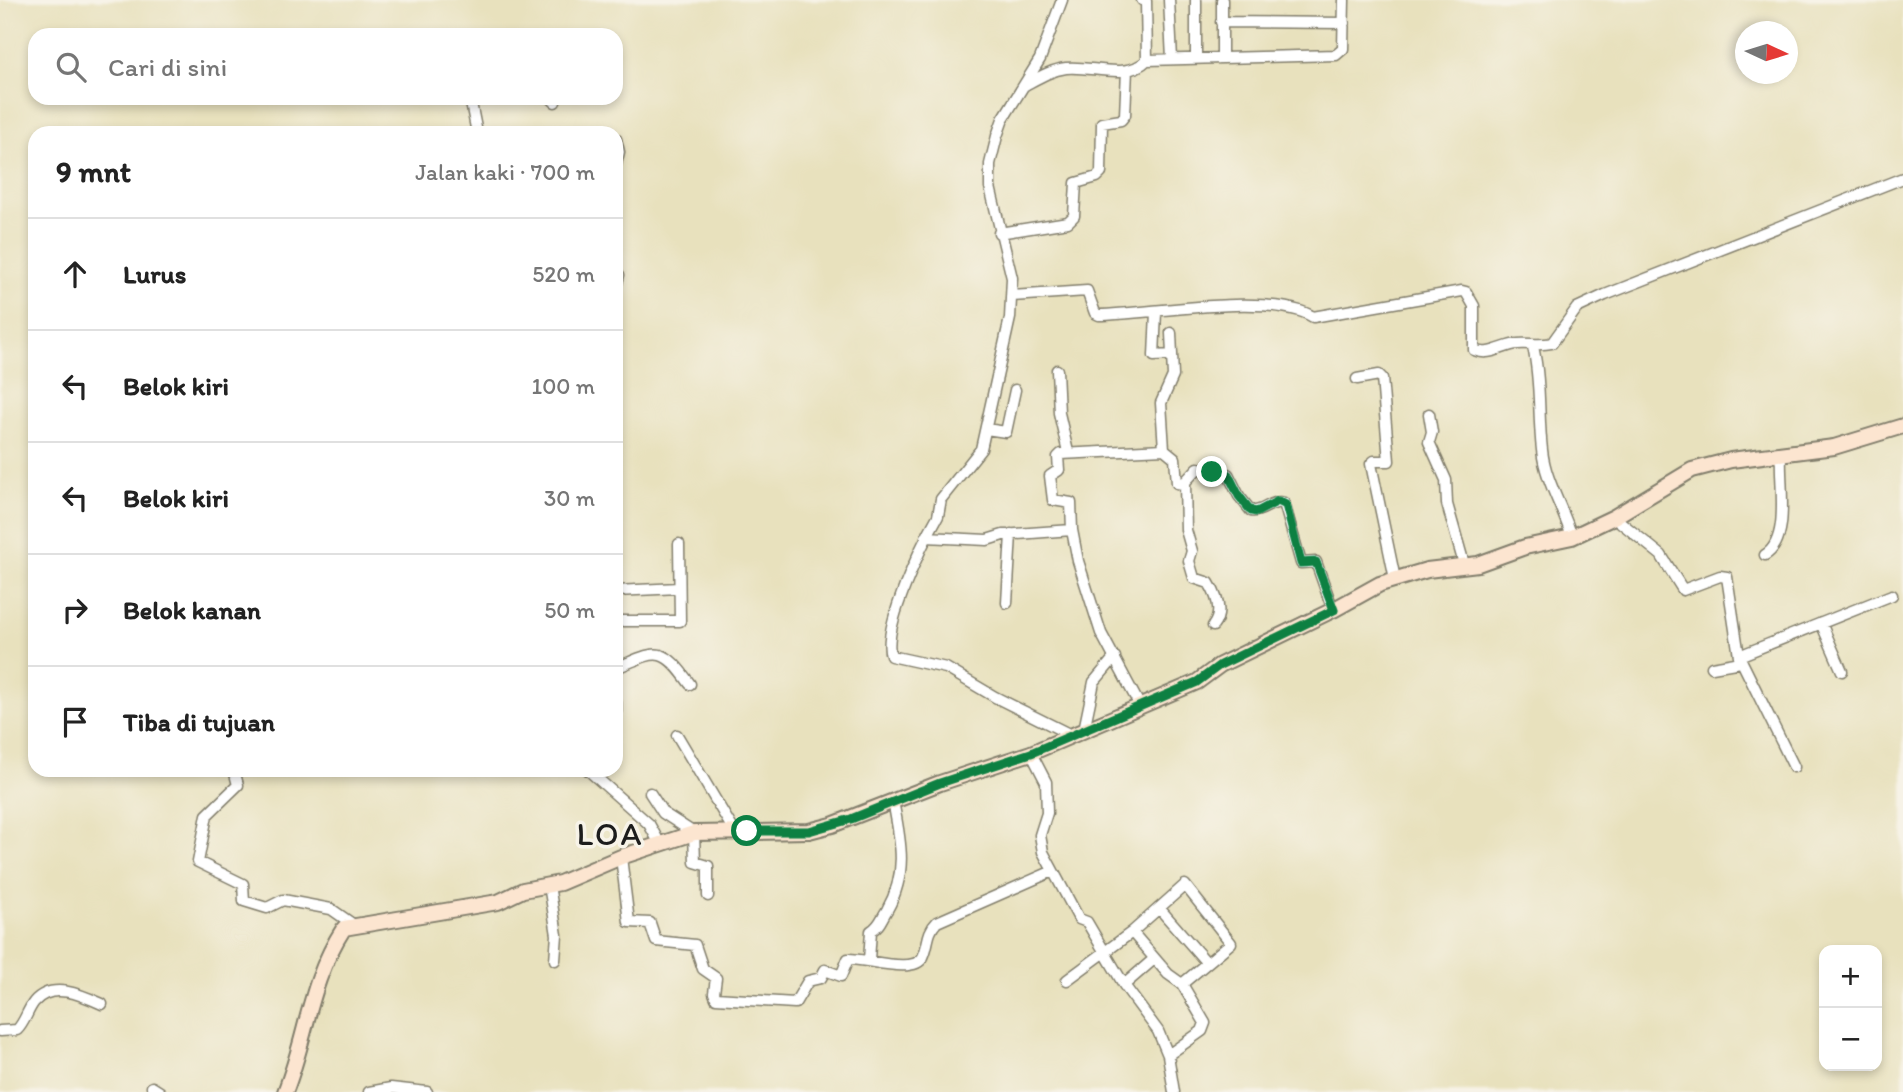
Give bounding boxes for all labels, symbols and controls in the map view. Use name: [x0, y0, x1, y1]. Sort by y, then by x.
north arrow: [1735, 21, 1798, 84]
search box: [28, 28, 623, 105]
icon: search: [52, 48, 90, 86]
text: Cari di sini: [108, 51, 227, 83]
text: 9 mnt: [56, 153, 131, 190]
text: Jalan kaki · 700 m: [415, 158, 595, 186]
icon: ahead: [56, 255, 94, 293]
text: Lurus: [123, 258, 186, 290]
text: 520 m: [532, 260, 595, 288]
icon: left: [56, 367, 94, 405]
text: Belok kiri: [123, 370, 229, 402]
text: 100 m: [531, 372, 595, 400]
route end: [1196, 456, 1227, 487]
icon: left: [56, 479, 94, 517]
text: Belok kiri: [123, 482, 229, 514]
text: 30 m: [544, 484, 595, 512]
icon: right: [56, 591, 94, 629]
text: Belok kanan: [123, 594, 261, 626]
text: 50 m: [544, 596, 595, 624]
icon: arrive: [56, 703, 94, 741]
text: Tiba di tujuan: [123, 706, 275, 738]
district label: LOA: [576, 814, 644, 853]
route start: [731, 815, 762, 846]
map controls: [1819, 945, 1882, 1071]
button: +: [1819, 945, 1882, 1008]
button: −: [1819, 1008, 1882, 1071]

